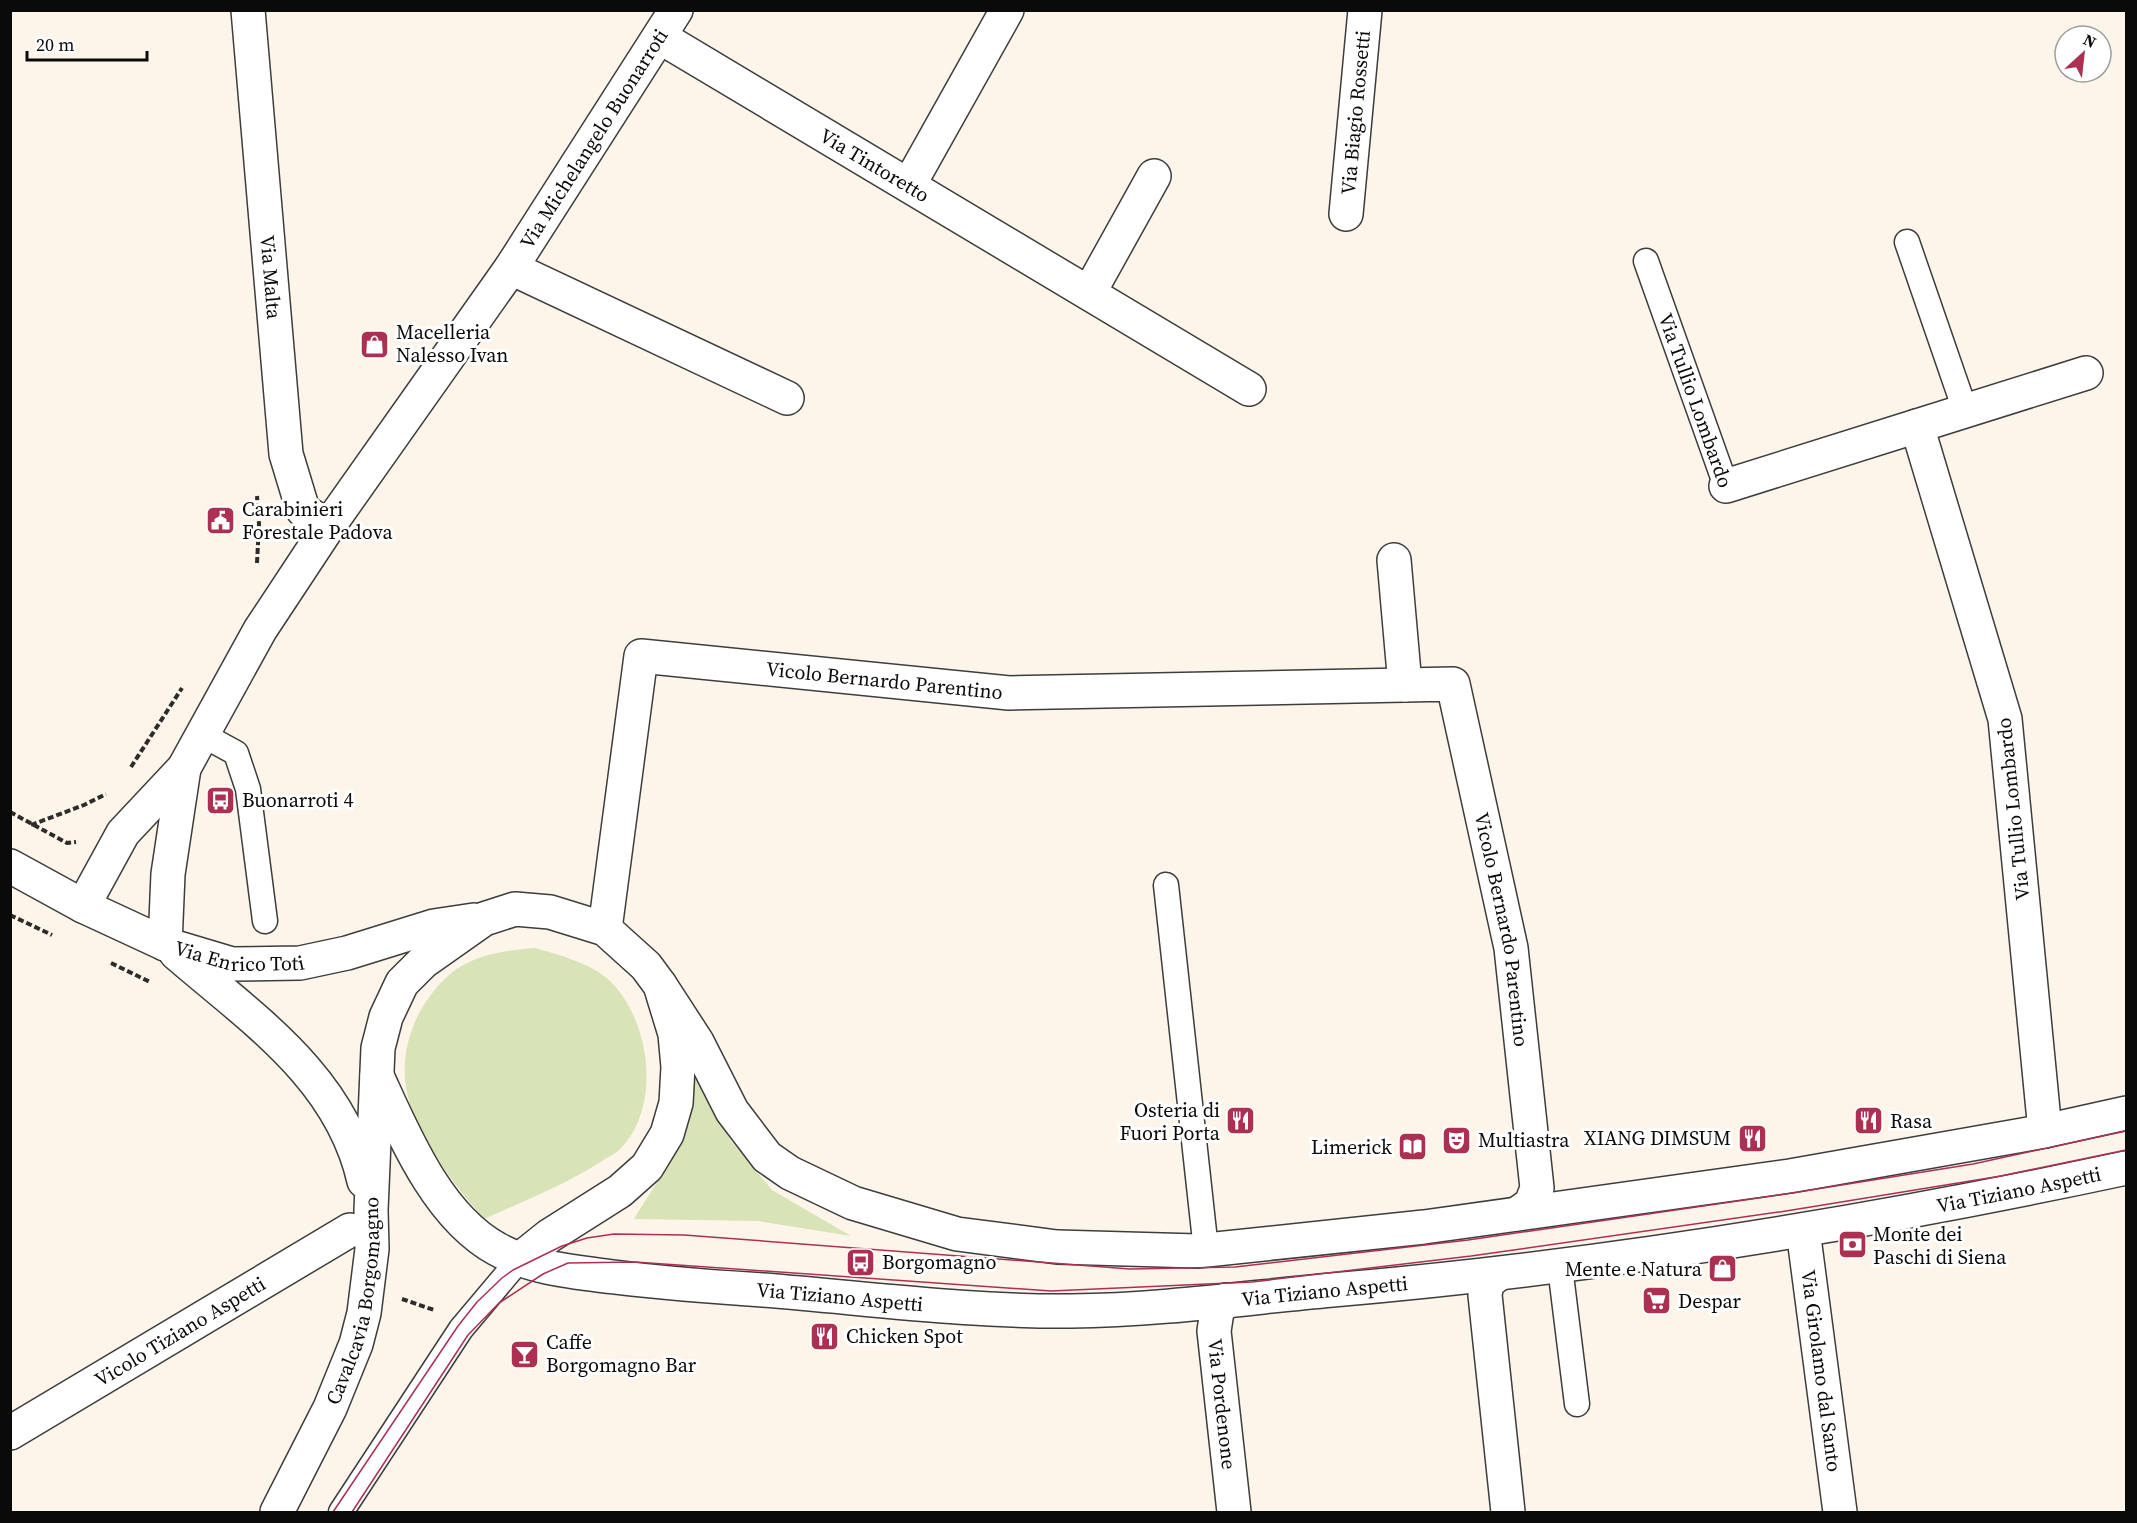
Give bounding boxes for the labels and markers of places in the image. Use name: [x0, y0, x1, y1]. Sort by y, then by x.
place label: Macelleria Nalesso Ivan: [396, 318, 508, 369]
shop icon: Macelleria Nalesso Ivan: [359, 328, 391, 360]
place label: Carabinieri Forestale Padova: [242, 495, 393, 546]
public building icon: Carabinieri Forestale Padova: [205, 505, 237, 537]
bus stop icon: Buonarroti 4: [205, 784, 237, 816]
place label: Buonarroti 4: [242, 786, 353, 814]
place label: Osteria di Fuori Porta: [1119, 1096, 1221, 1147]
restaurant icon: Osteria di Fuori Porta: [1225, 1105, 1257, 1137]
restaurant icon: Rasa: [1853, 1105, 1885, 1137]
place label: Rasa: [1890, 1107, 1933, 1135]
restaurant icon: XIANG DIMSUM: [1736, 1122, 1768, 1154]
theatre icon: Multiastra: [1441, 1124, 1473, 1156]
place label: XIANG DIMSUM: [1584, 1124, 1731, 1152]
place label: Multiastra: [1478, 1126, 1570, 1154]
library icon: Limerick: [1397, 1131, 1429, 1163]
place label: Limerick: [1311, 1133, 1392, 1161]
place label: Monte dei Paschi di Siena: [1873, 1220, 2007, 1271]
bank icon: Monte dei Paschi di Siena: [1836, 1229, 1868, 1261]
bus stop icon: Borgomagno: [845, 1246, 877, 1278]
place label: Borgomagno: [882, 1248, 996, 1276]
shop icon: Mente e Natura: [1707, 1253, 1739, 1285]
place label: Mente e Natura: [1565, 1255, 1703, 1283]
supermarket icon: Despar: [1641, 1285, 1673, 1317]
place label: Despar: [1678, 1287, 1742, 1315]
restaurant icon: Chicken Spot: [809, 1320, 841, 1352]
place label: Chicken Spot: [846, 1322, 963, 1350]
place label: Caffe Borgomagno Bar: [546, 1328, 697, 1379]
bar icon: Caffe Borgomagno Bar: [509, 1338, 541, 1370]

